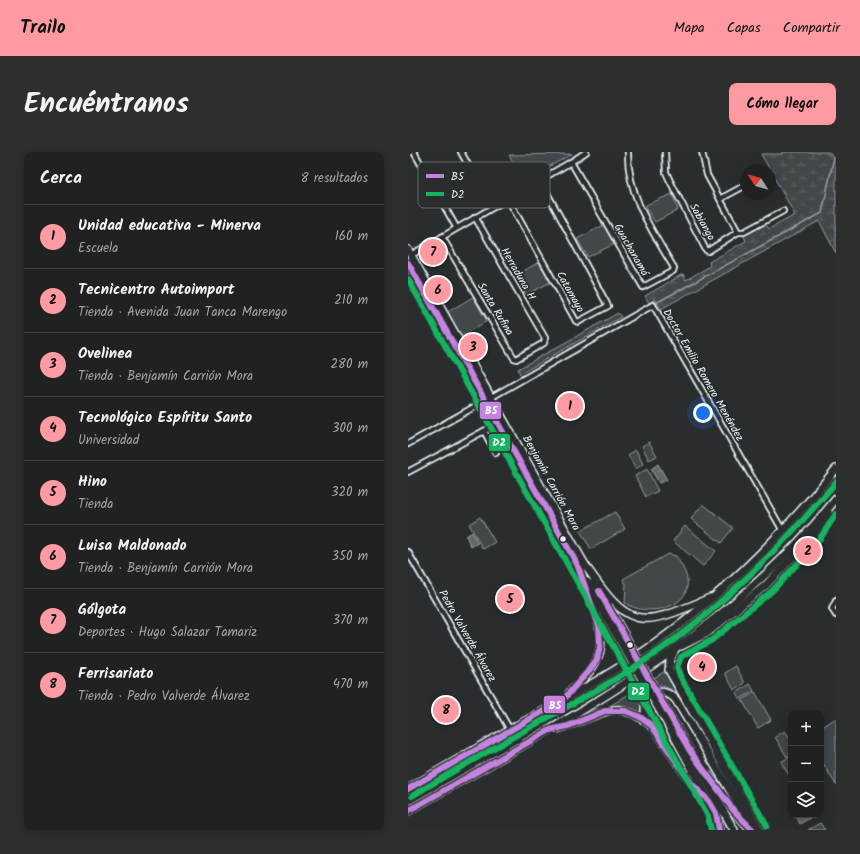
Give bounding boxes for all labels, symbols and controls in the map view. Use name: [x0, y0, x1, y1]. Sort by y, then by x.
text: Trailo: [20, 13, 66, 43]
text: Mapa: [674, 17, 705, 39]
text: Capas: [727, 17, 761, 39]
text: Compartir: [783, 17, 840, 39]
text: Encuéntranos: [24, 82, 189, 127]
button: Cómo llegar: [729, 83, 836, 125]
legend: [418, 162, 550, 208]
north arrow: [740, 164, 776, 200]
text: Cerca: [40, 165, 82, 192]
text: 8 resultados: [301, 168, 368, 189]
text: B5: [451, 168, 465, 186]
text: D2: [451, 186, 465, 204]
street label: Sabiango: [684, 200, 720, 244]
text: Unidad educativa - Minerva: [78, 214, 261, 238]
street label: Guachanamá: [609, 220, 654, 281]
text: 1: [51, 226, 55, 247]
text: 160 m: [335, 226, 368, 247]
pin: 7: [420, 237, 446, 267]
text: Escuela: [78, 238, 118, 259]
street label: Herraduna H: [496, 244, 540, 304]
street label: Catamayo: [551, 268, 589, 316]
pin: 6: [425, 275, 451, 305]
text: Tecnicentro Autoimport: [78, 278, 234, 302]
street label: Santa Rufina: [472, 279, 518, 339]
text: 2: [49, 290, 57, 311]
text: 210 m: [334, 290, 368, 311]
text: Tienda · Avenida Juan Tanca Marengo: [78, 302, 287, 323]
street label: Doctor Emilio Romero Menéndez: [658, 305, 748, 445]
pin: 3: [460, 332, 486, 362]
text: Ovelinea: [78, 342, 132, 366]
text: 3: [49, 354, 57, 375]
text: 280 m: [331, 354, 368, 375]
text: Tienda · Benjamín Carrión Mora: [78, 366, 253, 387]
pin: 1: [557, 391, 583, 421]
line badge: B5: [479, 401, 502, 420]
text: B5: [485, 402, 499, 420]
your location: [693, 403, 713, 423]
text: Tecnológico Espíritu Santo: [78, 406, 252, 430]
text: 4: [49, 418, 57, 439]
text: 300 m: [332, 418, 368, 439]
text: Universidad: [78, 430, 139, 451]
street label: Benjamín Carrión Mora: [517, 432, 585, 534]
line badge: D2: [488, 433, 511, 452]
text: D2: [492, 434, 506, 452]
text: Hino: [78, 470, 107, 494]
text: 5: [50, 482, 56, 503]
text: 320 m: [331, 482, 368, 503]
text: Tienda: [78, 494, 113, 515]
text: Luisa Maldonado: [78, 534, 187, 558]
unlabelled marker: [558, 534, 568, 544]
pin: 2: [795, 536, 821, 566]
text: 6: [49, 546, 57, 567]
text: 350 m: [332, 546, 368, 567]
text: Tienda · Benjamín Carrión Mora: [78, 558, 253, 579]
pin: 5: [497, 584, 523, 614]
street label: Pedro Valverde Álvarez: [433, 587, 501, 686]
text: Gólgota: [78, 598, 126, 622]
text: 7: [50, 610, 56, 631]
text: 370 m: [333, 610, 368, 631]
text: Deportes · Hugo Salazar Tamariz: [78, 622, 257, 643]
unlabelled marker: [625, 640, 635, 650]
pin: 4: [689, 652, 715, 682]
text: Ferrisariato: [78, 662, 153, 686]
text: 8: [49, 674, 57, 695]
text: 470 m: [333, 674, 368, 695]
line badge: D2: [627, 682, 650, 701]
text: D2: [631, 683, 645, 701]
text: Tienda · Pedro Valverde Álvarez: [78, 686, 250, 707]
pin: 8: [433, 695, 459, 725]
line badge: B5: [543, 695, 566, 714]
text: B5: [549, 697, 563, 715]
map controls: [788, 710, 824, 818]
button: +: [788, 710, 824, 746]
button: −: [788, 746, 824, 782]
button: layers: [788, 782, 824, 818]

